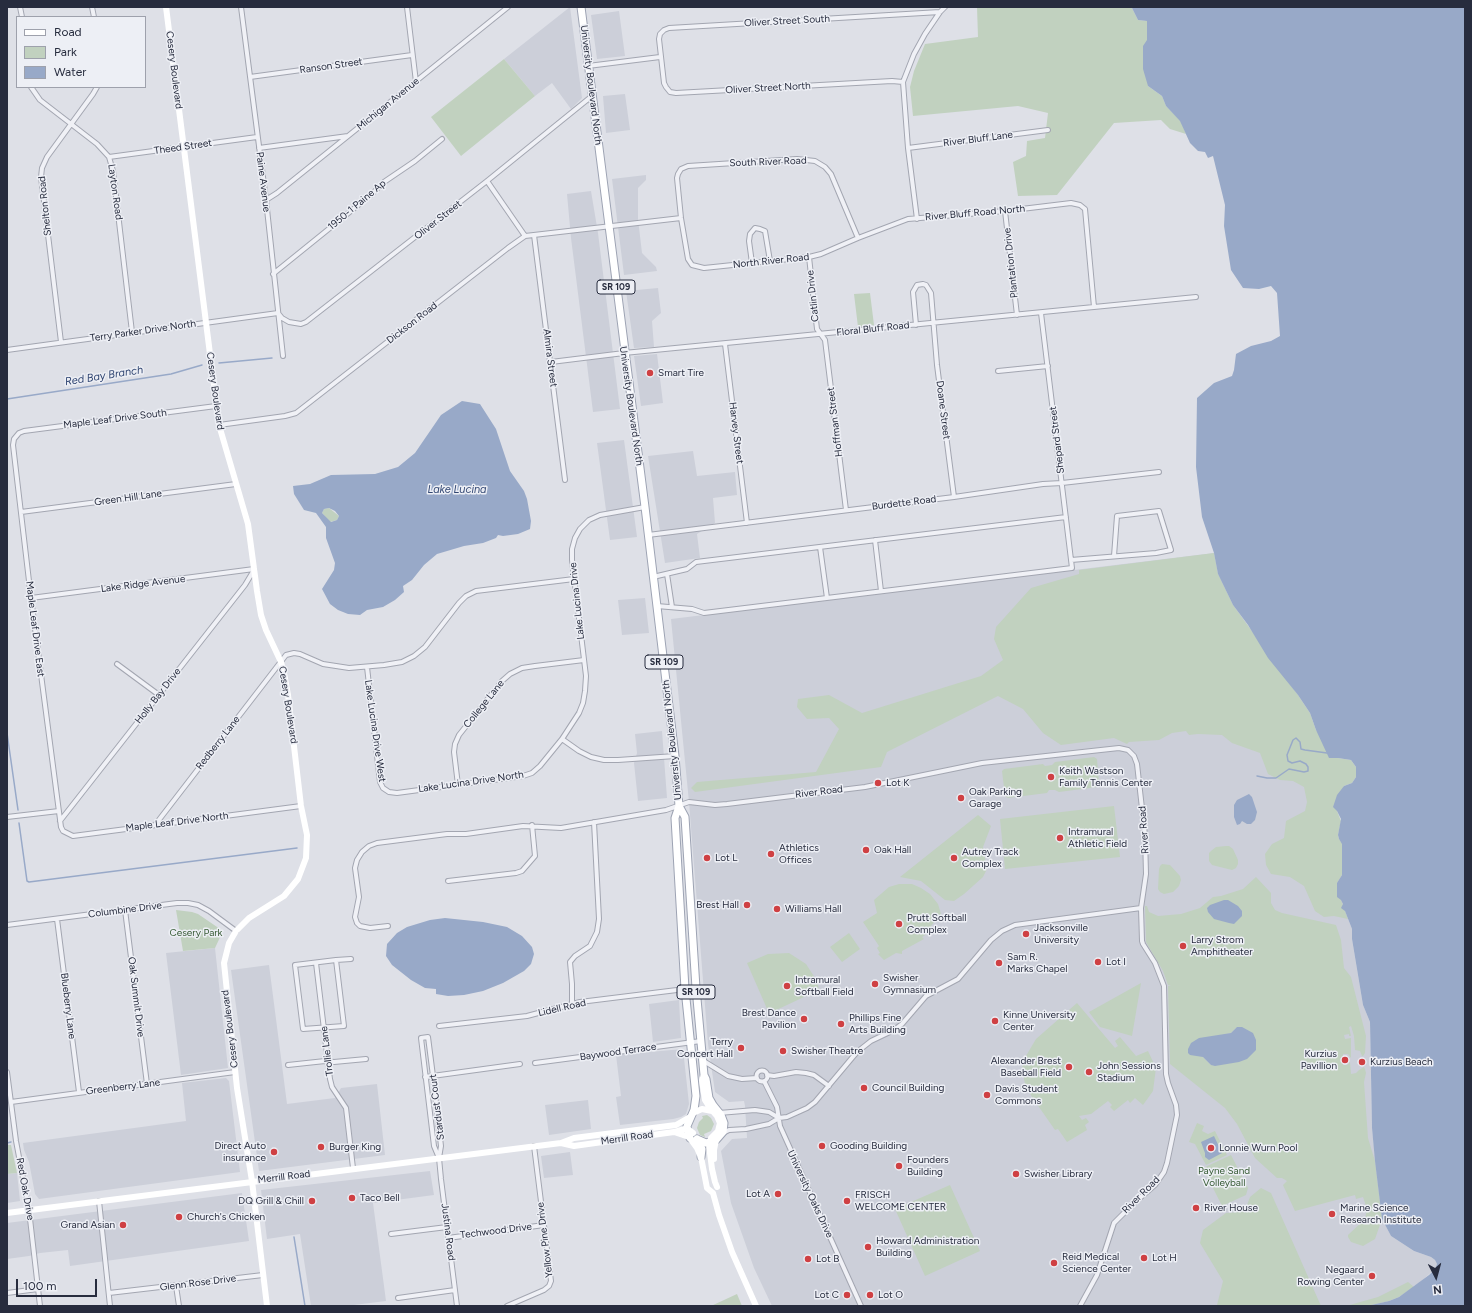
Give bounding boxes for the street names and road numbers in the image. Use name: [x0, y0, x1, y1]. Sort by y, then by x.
street label: Oliver Street South: [744, 13, 830, 29]
street label: University Boulevard North: [578, 24, 604, 146]
street label: Cesery Boulevard: [163, 30, 185, 110]
street label: Ranson Street: [299, 56, 363, 76]
street label: Michigan Avenue: [354, 75, 422, 133]
street label: Oliver Street North: [725, 80, 811, 96]
street label: River Bluff Lane: [943, 129, 1013, 149]
street label: Theed Street: [153, 137, 213, 157]
street label: Paine Avenue: [253, 151, 273, 213]
street label: South River Road: [729, 155, 807, 169]
street label: Layton Road: [105, 163, 125, 221]
street label: Shelton Road: [36, 176, 54, 236]
street label: 1950-1 Paine Ap: [326, 177, 388, 233]
street label: Oliver Street: [412, 198, 464, 242]
street label: River Bluff Road North: [924, 203, 1026, 223]
street label: Plantation Drive: [1001, 227, 1021, 299]
street label: North River Road: [732, 251, 810, 271]
street label: Catlin Drive: [804, 270, 822, 322]
road number: SR 109: [597, 280, 635, 294]
street label: Dickson Road: [384, 299, 440, 347]
street label: Terry Parker Drive North: [89, 318, 197, 344]
street label: Floral Bluff Road: [836, 319, 910, 339]
street label: Almira Street: [540, 328, 560, 388]
street label: University Boulevard North: [617, 345, 645, 467]
street label: Cesery Boulevard: [204, 351, 226, 431]
street label: Doane Street: [933, 380, 953, 440]
street label: Hoffman Street: [825, 386, 845, 458]
street label: Harvey Street: [726, 401, 746, 465]
street label: Shepard Street: [1047, 406, 1067, 474]
street label: Maple Leaf Drive South: [63, 407, 167, 431]
street label: Green Hill Lane: [94, 487, 162, 509]
street label: Burdette Road: [871, 493, 937, 513]
street label: Lake Lucina Drive: [567, 562, 587, 640]
street label: Lake Ridge Avenue: [100, 573, 186, 595]
street label: Maple Leaf Drive East: [23, 580, 47, 678]
road number: SR 109: [645, 655, 683, 669]
street label: Cesery Boulevard: [276, 665, 300, 745]
street label: Holly Bay Drive: [133, 666, 183, 726]
street label: College Lane: [461, 678, 507, 730]
street label: Lake Lucina Drive West: [362, 679, 388, 783]
street label: University Boulevard North: [660, 679, 684, 801]
street label: Redberry Lane: [193, 714, 243, 772]
street label: Lake Lucina Drive North: [417, 769, 525, 795]
street label: River Road: [794, 783, 844, 801]
street label: River Road: [1136, 806, 1152, 854]
street label: Maple Leaf Drive North: [125, 810, 229, 834]
street label: Columbine Drive: [87, 900, 163, 920]
street label: Oak Summit Drive: [125, 956, 147, 1038]
street label: Blueberry Lane: [58, 972, 78, 1040]
road number: SR 109: [677, 985, 715, 999]
street label: Cesery Boulevard: [219, 989, 241, 1069]
street label: Lidell Road: [537, 997, 587, 1019]
street label: Trollie Lane: [318, 1025, 336, 1077]
street label: Baywood Terrace: [579, 1041, 657, 1063]
street label: Stardust Court: [427, 1073, 447, 1141]
street label: Greenberry Lane: [85, 1076, 161, 1098]
street label: Merrill Road: [600, 1128, 654, 1148]
street label: University Oaks Drive: [784, 1148, 836, 1240]
street label: Red Oak Drive: [14, 1157, 36, 1221]
street label: Merrill Road: [257, 1168, 311, 1186]
street label: River Road: [1120, 1174, 1162, 1216]
street label: Yellow Pine Drive: [534, 1202, 556, 1278]
street label: Justina Road: [439, 1203, 457, 1261]
street label: Techwood Drive: [460, 1221, 532, 1241]
street label: Glenn Rose Drive: [159, 1272, 237, 1294]

